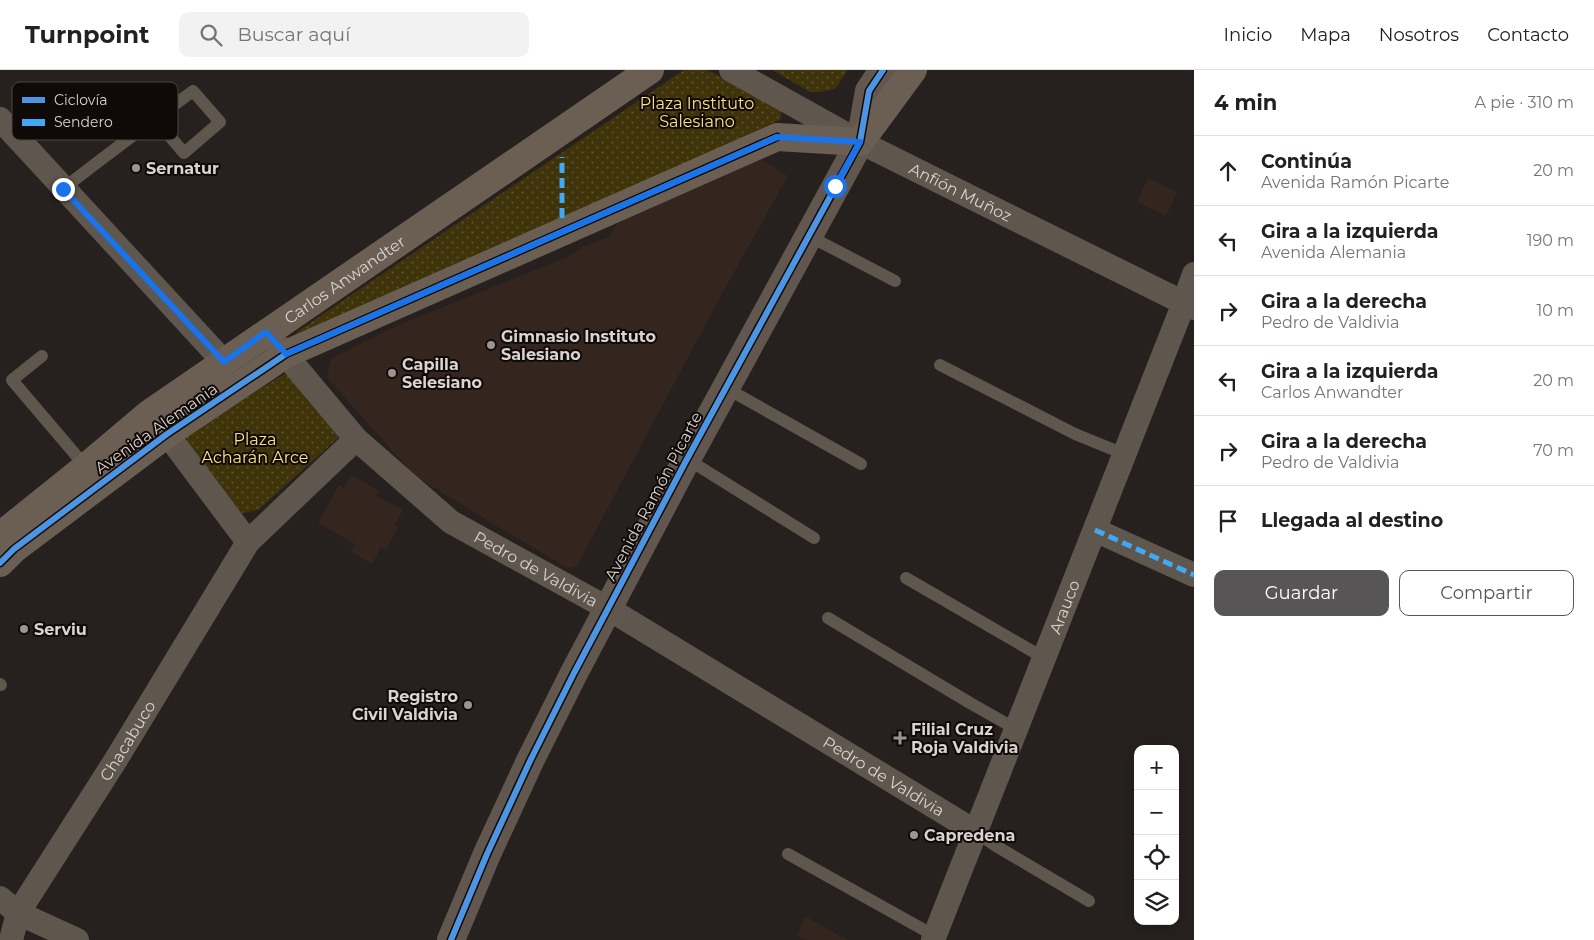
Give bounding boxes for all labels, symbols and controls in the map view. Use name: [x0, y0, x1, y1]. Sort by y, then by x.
search box: [179, 12, 529, 57]
text: Turnpoint: [25, 20, 149, 49]
icon: search: [197, 21, 225, 49]
text: Buscar aquí: [237, 23, 350, 46]
text: Inicio: [1224, 24, 1272, 46]
text: Mapa: [1300, 24, 1351, 46]
text: Nosotros: [1379, 24, 1459, 46]
text: Contacto: [1487, 24, 1569, 46]
legend: [12, 82, 178, 140]
text: 4 min: [1214, 90, 1277, 115]
text: Ciclovía: [54, 91, 107, 109]
text: A pie · 310 m: [1475, 93, 1574, 112]
park label: Plaza Instituto Salesiano: [640, 94, 754, 131]
text: Sendero: [54, 113, 113, 131]
text: Continúa: [1261, 150, 1352, 173]
icon: ahead: [1214, 157, 1242, 185]
place label: Sernatur: [146, 159, 219, 178]
street label: Anfión Muñoz: [906, 159, 1015, 226]
text: 20 m: [1533, 161, 1574, 180]
marker: Sernatur: [130, 162, 142, 174]
text: Avenida Ramón Picarte: [1261, 173, 1449, 192]
route start: [824, 175, 847, 198]
route end: [52, 178, 75, 201]
text: Gira a la izquierda: [1261, 220, 1439, 243]
icon: left: [1214, 227, 1242, 255]
text: 190 m: [1527, 231, 1574, 250]
street label: Carlos Anwandter: [281, 232, 409, 328]
text: Avenida Alemania: [1261, 243, 1406, 262]
text: Gira a la derecha: [1261, 290, 1427, 313]
icon: right: [1214, 297, 1242, 325]
text: 10 m: [1536, 301, 1574, 320]
text: Pedro de Valdivia: [1261, 313, 1400, 332]
place label: Gimnasio Instituto Salesiano: [501, 327, 656, 364]
marker: Gimnasio Instituto Salesiano: [485, 339, 497, 351]
place label: Capilla Selesiano: [402, 355, 482, 392]
text: Gira a la izquierda: [1261, 360, 1439, 383]
marker: Capilla Selesiano: [386, 367, 398, 379]
icon: left: [1214, 367, 1242, 395]
text: 20 m: [1533, 371, 1574, 390]
street label: Avenida Alemania: [91, 379, 221, 478]
text: Carlos Anwandter: [1261, 383, 1403, 402]
street label: Avenida Ramón Picarte: [601, 409, 706, 584]
park label: Plaza Acharán Arce: [202, 430, 308, 467]
text: Gira a la derecha: [1261, 430, 1427, 453]
icon: right: [1214, 437, 1242, 465]
text: 70 m: [1533, 441, 1574, 460]
text: Pedro de Valdivia: [1261, 453, 1400, 472]
icon: arrive: [1214, 507, 1242, 535]
text: Llegada al destino: [1261, 509, 1443, 532]
street label: Pedro de Valdivia: [470, 527, 601, 611]
button: Guardar: [1214, 570, 1389, 616]
button: Compartir: [1399, 570, 1574, 616]
street label: Arauco: [1046, 577, 1084, 637]
place label: Serviu: [34, 620, 87, 639]
marker: Serviu: [18, 623, 30, 635]
place label: Registro Civil Valdivia: [352, 687, 458, 724]
street label: Chacabuco: [96, 697, 160, 785]
marker: Registro Civil Valdivia: [462, 699, 474, 711]
place label: Filial Cruz Roja Valdivia: [911, 720, 1018, 757]
marker: Filial Cruz Roja Valdivia: [893, 731, 907, 745]
street label: Pedro de Valdivia: [819, 732, 948, 821]
map controls: [1134, 745, 1179, 925]
button: +: [1134, 745, 1179, 790]
button: −: [1134, 790, 1179, 835]
place label: Capredena: [924, 826, 1015, 845]
marker: Capredena: [908, 829, 920, 841]
button: locate: [1134, 835, 1179, 880]
button: layers: [1134, 880, 1179, 925]

